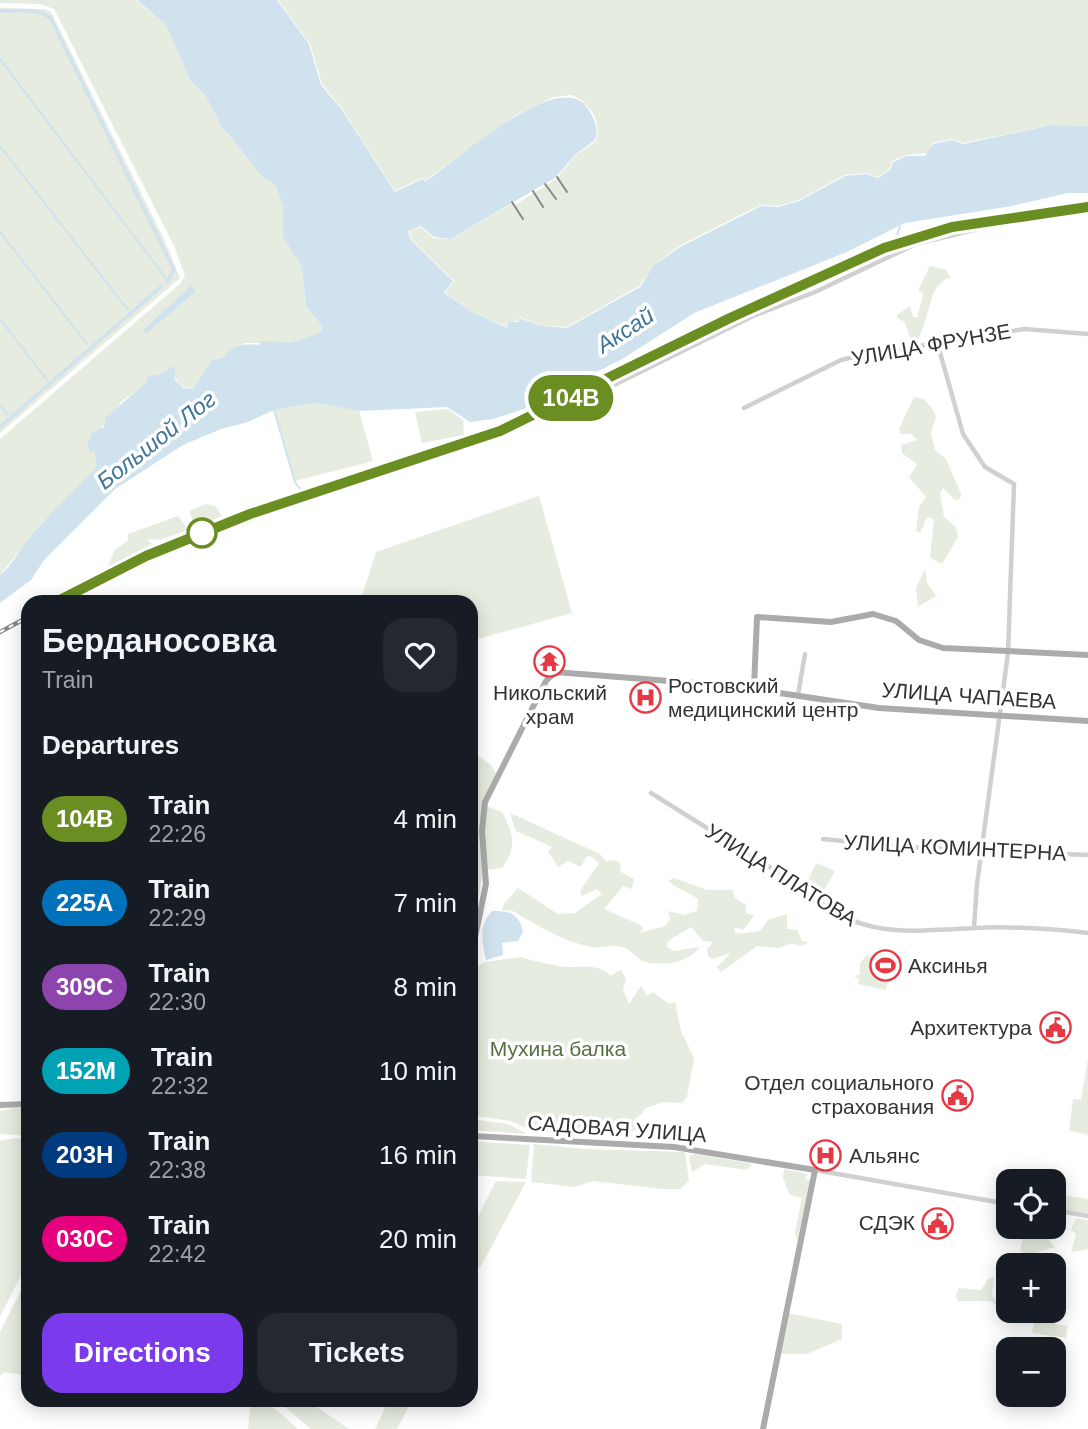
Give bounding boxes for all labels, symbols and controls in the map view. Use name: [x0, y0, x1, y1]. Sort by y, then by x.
water label: Аксай: [590, 302, 659, 359]
street label: УЛИЦА ФРУНЗЕ: [849, 319, 1012, 370]
line badge: 104В: [522, 375, 620, 421]
text: 104В: [542, 384, 600, 411]
water label: Большой Лог: [92, 386, 220, 494]
unlabelled marker: [187, 518, 217, 548]
button: heart: [383, 618, 457, 692]
text: Берданосовка: [42, 622, 276, 659]
temple icon: Никольский храм: [533, 644, 567, 678]
text: Train: [42, 667, 94, 693]
place label: Ростовский медицинский центр: [668, 674, 858, 721]
street label: УЛИЦА ЧАПАЕВА: [881, 678, 1057, 713]
place label: Никольский храм: [493, 681, 607, 728]
hospital icon: Ростовский медицинский центр: [628, 681, 662, 715]
text: Departures: [42, 730, 179, 760]
text: Train: [148, 790, 211, 820]
text: 4 min: [393, 804, 457, 834]
text: 104В: [56, 805, 113, 832]
street label: УЛИЦА ПЛАТОВА: [702, 819, 861, 930]
text: 22:26: [148, 821, 206, 847]
street label: УЛИЦА КОМИНТЕРНА: [843, 830, 1067, 865]
text: Train: [148, 874, 211, 904]
text: 7 min: [393, 888, 457, 918]
text: 225А: [56, 889, 113, 916]
text: 22:29: [148, 905, 206, 931]
sports icon: Аксинья: [868, 949, 902, 983]
place label: Аксинья: [908, 954, 988, 977]
text: Train: [148, 958, 211, 988]
text: 8 min: [393, 972, 457, 1002]
text: 309С: [56, 973, 113, 1000]
text: 22:30: [148, 989, 206, 1015]
public building icon: Архитектура: [1038, 1011, 1072, 1045]
place label: Архитектура: [910, 1016, 1032, 1039]
park label: Мухина балка: [490, 1037, 627, 1060]
text: Train: [151, 1042, 213, 1072]
text: 10 min: [379, 1056, 457, 1086]
text: 152М: [56, 1057, 116, 1084]
place label: Отдел социального страхования: [744, 1071, 934, 1118]
text: 22:32: [151, 1073, 209, 1099]
public building icon: Отдел социального страхования: [940, 1078, 974, 1112]
street label: САДОВАЯ УЛИЦА: [527, 1111, 707, 1146]
text: Train: [148, 1126, 211, 1156]
hospital icon: Альянс: [809, 1139, 843, 1173]
text: 16 min: [379, 1140, 457, 1170]
text: 203Н: [56, 1141, 113, 1168]
place label: Альянс: [849, 1144, 920, 1167]
text: 22:38: [148, 1157, 206, 1183]
map controls: [996, 1169, 1066, 1407]
button: locate: [996, 1169, 1066, 1239]
public building icon: СДЭК: [921, 1206, 955, 1240]
text: Train: [148, 1210, 211, 1240]
place label: СДЭК: [859, 1211, 916, 1234]
text: 20 min: [379, 1224, 457, 1254]
text: 030C: [56, 1225, 113, 1252]
text: 22:42: [148, 1241, 206, 1267]
button: +: [996, 1253, 1066, 1323]
button: Directions: [42, 1313, 243, 1393]
button: Tickets: [257, 1313, 457, 1393]
button: −: [996, 1337, 1066, 1407]

